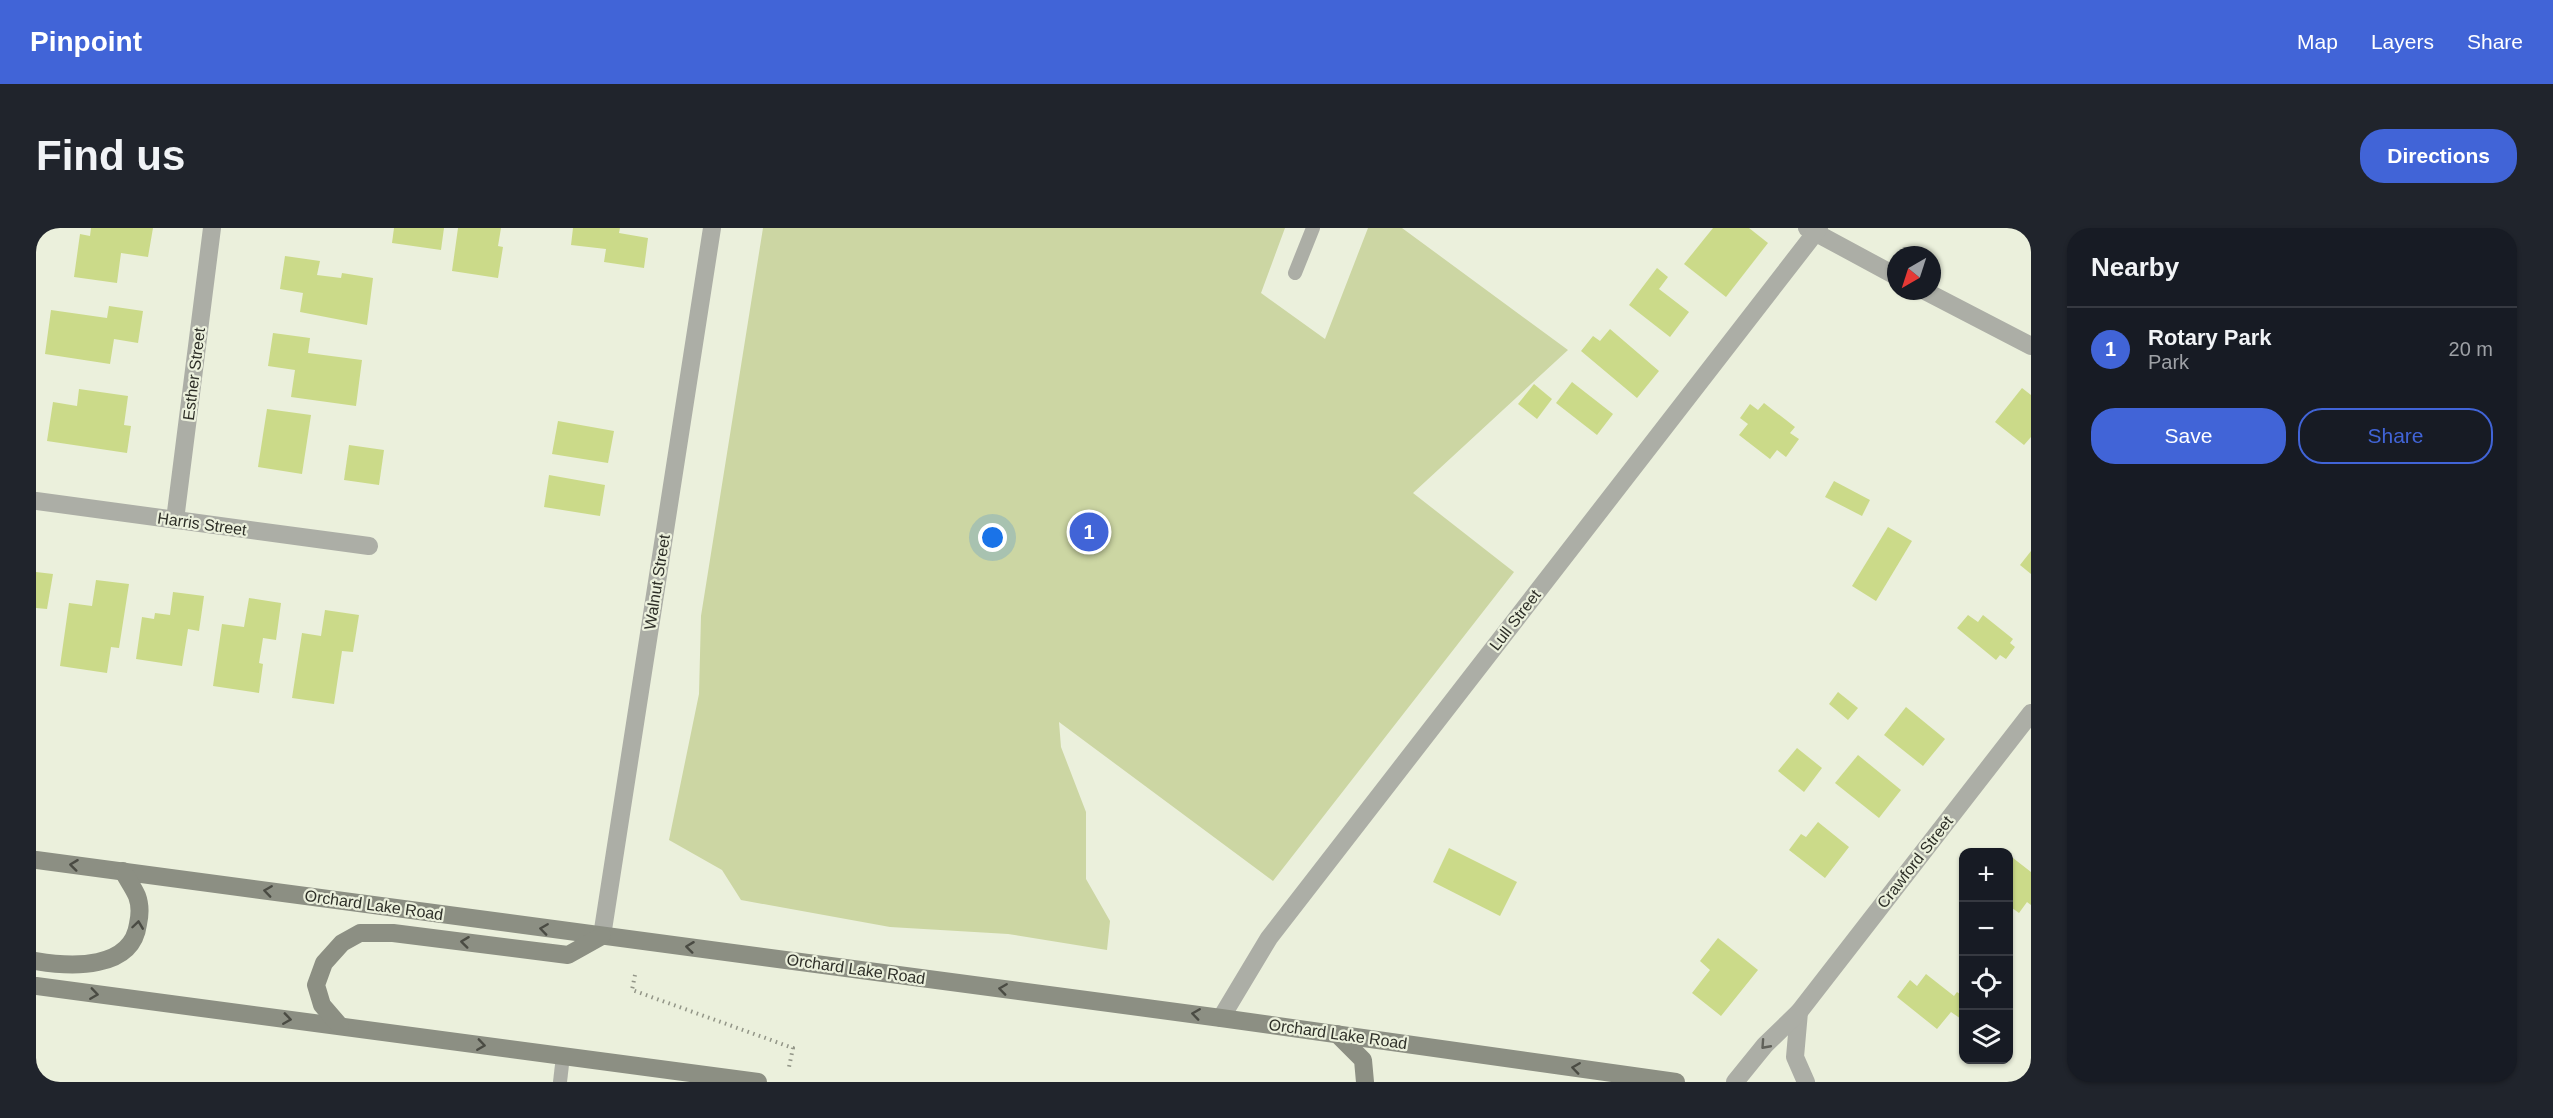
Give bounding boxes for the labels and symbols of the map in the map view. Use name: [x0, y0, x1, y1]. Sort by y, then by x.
north arrow: [1887, 246, 1941, 300]
street label: Esther Street: [180, 326, 208, 421]
street label: Harris Street: [156, 509, 248, 539]
pin: 1: [1070, 510, 1108, 554]
your location: [978, 523, 1007, 552]
street label: Walnut Street: [641, 533, 673, 631]
street label: Lull Street: [1486, 586, 1544, 654]
street label: Crawford Street: [1874, 812, 1957, 911]
one-way arrow: [70, 859, 79, 872]
one-way arrow: [263, 885, 272, 897]
street label: Orchard Lake Road: [304, 887, 444, 923]
one-way arrow: [132, 921, 144, 930]
one-way arrow: [540, 923, 549, 935]
one-way arrow: [460, 936, 470, 949]
one-way arrow: [685, 942, 695, 954]
street label: Orchard Lake Road: [786, 951, 926, 987]
one-way arrow: [998, 983, 1007, 995]
one-way arrow: [89, 987, 99, 999]
one-way arrow: [1191, 1009, 1201, 1021]
one-way arrow: [283, 1013, 292, 1025]
street label: Orchard Lake Road: [1268, 1016, 1408, 1052]
one-way arrow: [476, 1038, 485, 1051]
one-way arrow: [1761, 1039, 1772, 1049]
one-way arrow: [1572, 1062, 1581, 1074]

